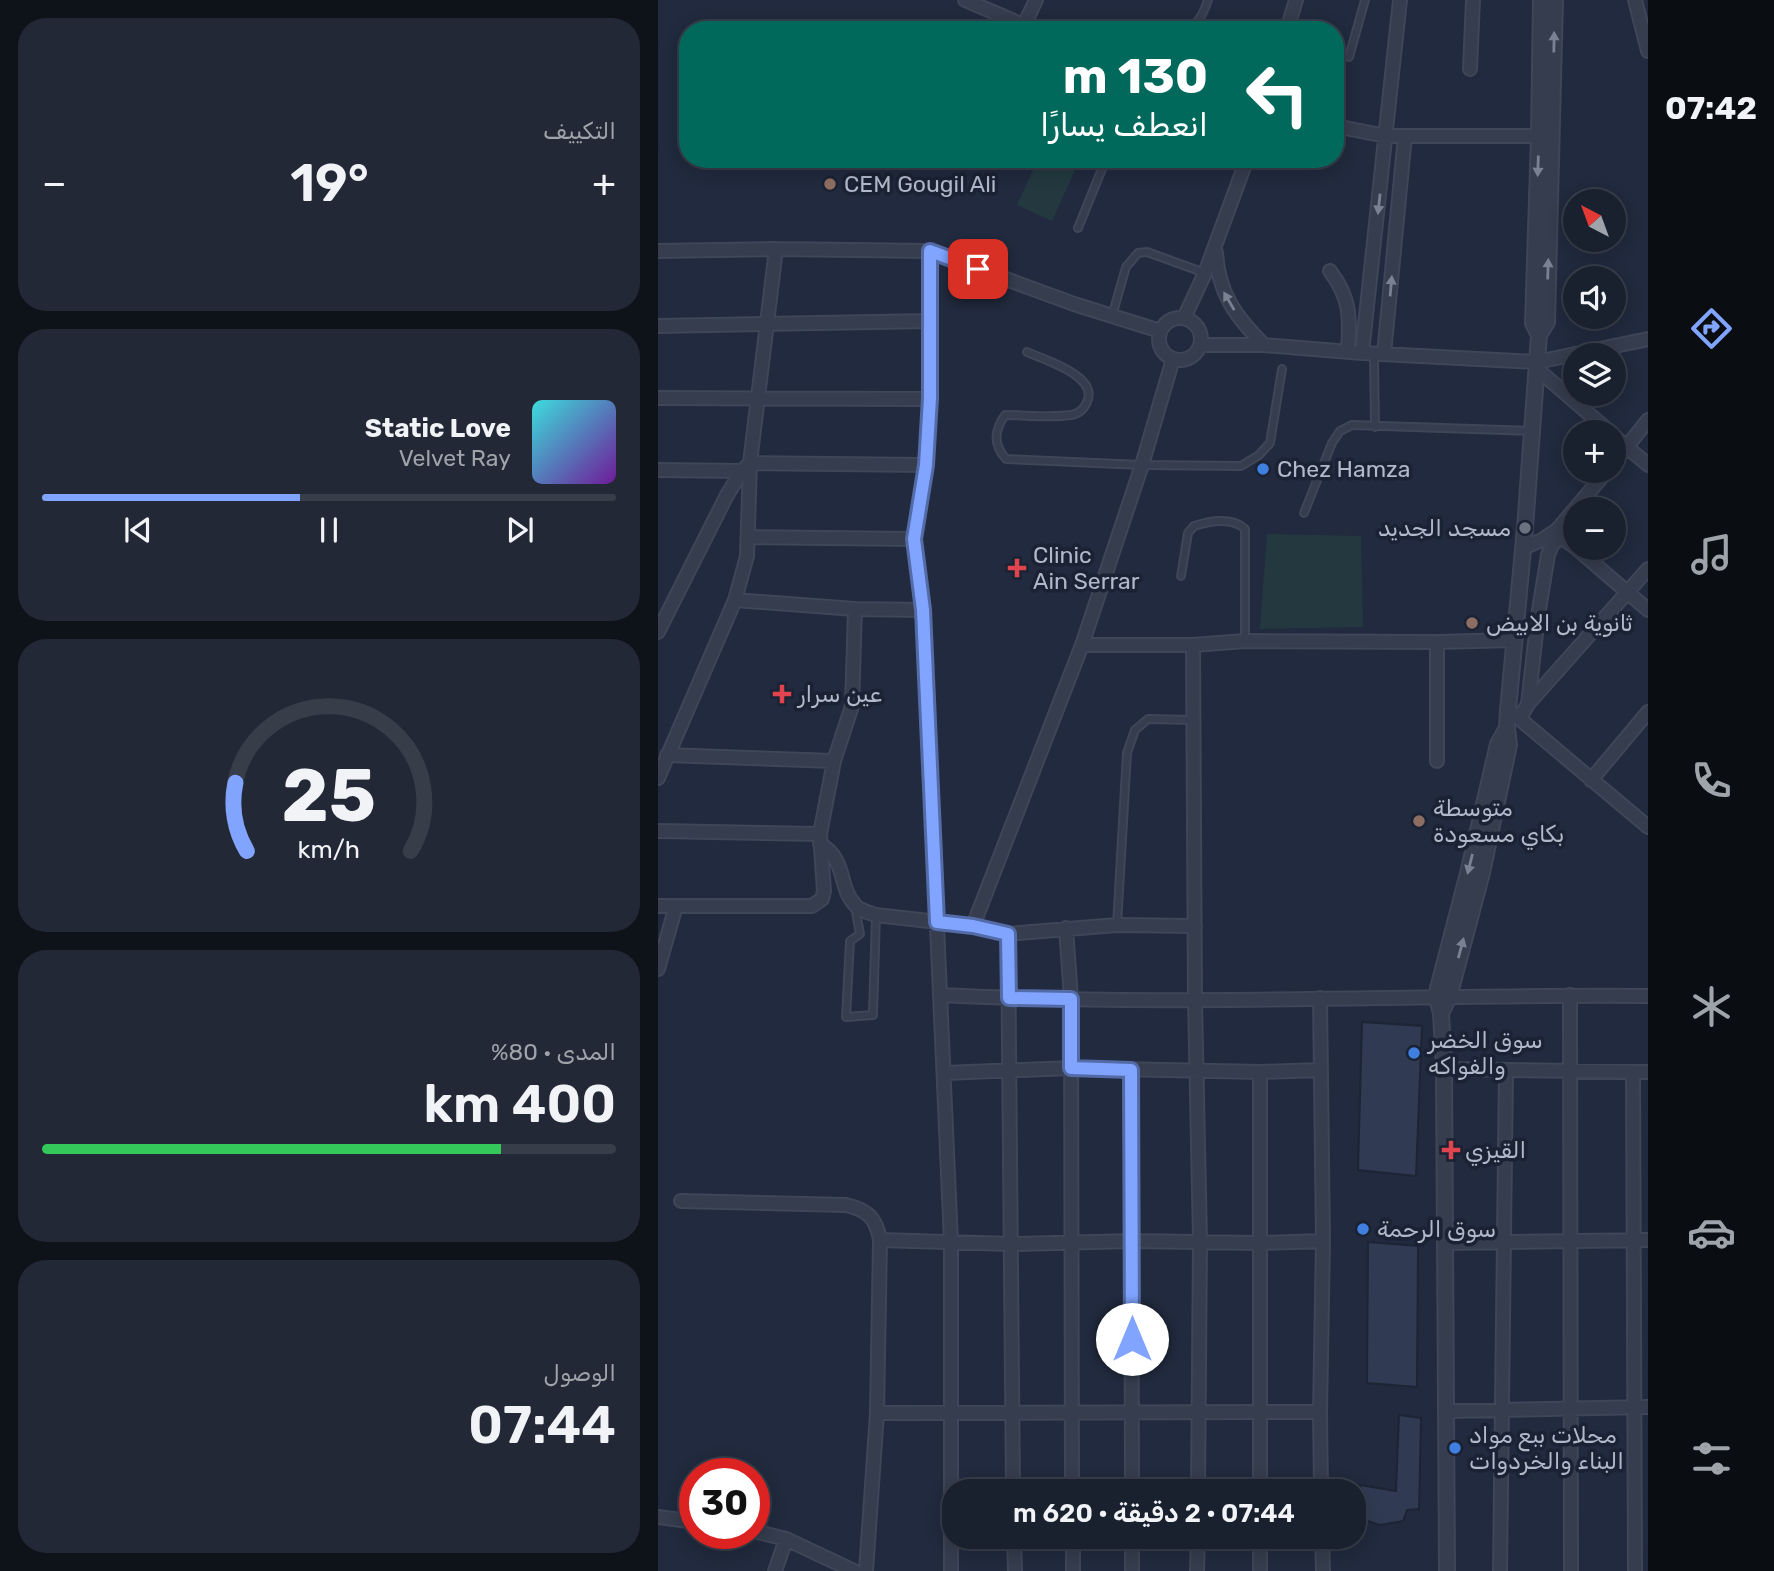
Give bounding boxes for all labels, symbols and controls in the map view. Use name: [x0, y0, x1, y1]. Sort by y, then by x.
one-way arrow: [1549, 30, 1560, 52]
text: 130 m: [1063, 47, 1208, 105]
icon: left: [1232, 49, 1323, 140]
text: 07:42: [1665, 89, 1757, 127]
text: انعطف يسارًا: [1040, 106, 1208, 144]
text: التكييف: [543, 117, 616, 145]
text: 19°: [290, 152, 369, 214]
one-way arrow: [1533, 155, 1544, 177]
text: −: [42, 160, 67, 206]
text: +: [592, 160, 616, 206]
place label: CEM Gougil Ali: [844, 170, 996, 198]
marker: CEM Gougil Ali: [822, 176, 838, 192]
north arrow: [1563, 189, 1626, 252]
map controls: [1563, 189, 1626, 560]
one-way arrow: [1373, 193, 1384, 215]
pin: [948, 239, 1008, 299]
icon: arrive: [959, 250, 997, 288]
one-way arrow: [1543, 258, 1554, 280]
button: sound: [1563, 266, 1626, 329]
one-way arrow: [1386, 275, 1397, 297]
one-way arrow: [1223, 291, 1235, 310]
icon: directions: [1687, 304, 1736, 353]
button: layers: [1563, 343, 1626, 406]
text: Static Love: [365, 413, 511, 444]
button: +: [1563, 420, 1626, 483]
text: Velvet Ray: [399, 444, 511, 472]
place label: Chez Hamza: [1277, 455, 1411, 483]
marker: Chez Hamza: [1255, 461, 1271, 477]
button: −: [1563, 497, 1626, 560]
icon: previous: [119, 511, 157, 549]
icon: pause: [310, 511, 348, 549]
icon: next: [501, 511, 539, 549]
place label: مسجد الجديد: [1378, 514, 1511, 542]
marker: مسجد الجديد: [1517, 520, 1533, 536]
icon: music: [1687, 530, 1736, 579]
place label: Clinic Ain Serrar: [1033, 541, 1140, 595]
marker: Clinic Ain Serrar: [1007, 558, 1027, 578]
place label: ثانوية بن الابيض: [1486, 609, 1633, 637]
marker: ثانوية بن الابيض: [1464, 615, 1480, 631]
place label: عين سرار: [796, 680, 882, 708]
marker: عين سرار: [772, 684, 792, 704]
text: 25: [282, 754, 376, 840]
icon: phone: [1687, 756, 1736, 805]
place label: متوسطة بكاي مسعودة: [1433, 794, 1564, 851]
marker: متوسطة بكاي مسعودة: [1411, 813, 1427, 829]
text: km/h: [298, 835, 360, 864]
one-way arrow: [1464, 854, 1475, 876]
one-way arrow: [1456, 937, 1467, 959]
icon: climate: [1687, 982, 1736, 1031]
place label: سوق الخضر والفواكه: [1426, 1026, 1543, 1080]
text: المدى · 80%: [491, 1038, 616, 1066]
marker: سوق الخضر والفواكه: [1406, 1045, 1422, 1061]
text: 400 km: [424, 1073, 616, 1135]
place label: القيزي: [1465, 1136, 1526, 1167]
marker: القيزي: [1443, 1142, 1459, 1158]
icon: car: [1687, 1208, 1736, 1257]
place label: سوق الرحمة: [1377, 1215, 1496, 1243]
marker: سوق الرحمة: [1355, 1221, 1371, 1237]
position arrow: [1095, 1302, 1169, 1376]
text: الوصول: [544, 1359, 616, 1387]
text: 07:44: [468, 1394, 616, 1456]
place label: محلات ببع مواد البناء والخردوات: [1469, 1421, 1624, 1475]
icon: filters: [1687, 1434, 1736, 1483]
marker: محلات ببع مواد البناء والخردوات: [1447, 1440, 1463, 1456]
speed limit sign: 30: [679, 1458, 770, 1549]
text: 07:44 · 2 دقيقة · 620 m: [1013, 1498, 1295, 1529]

